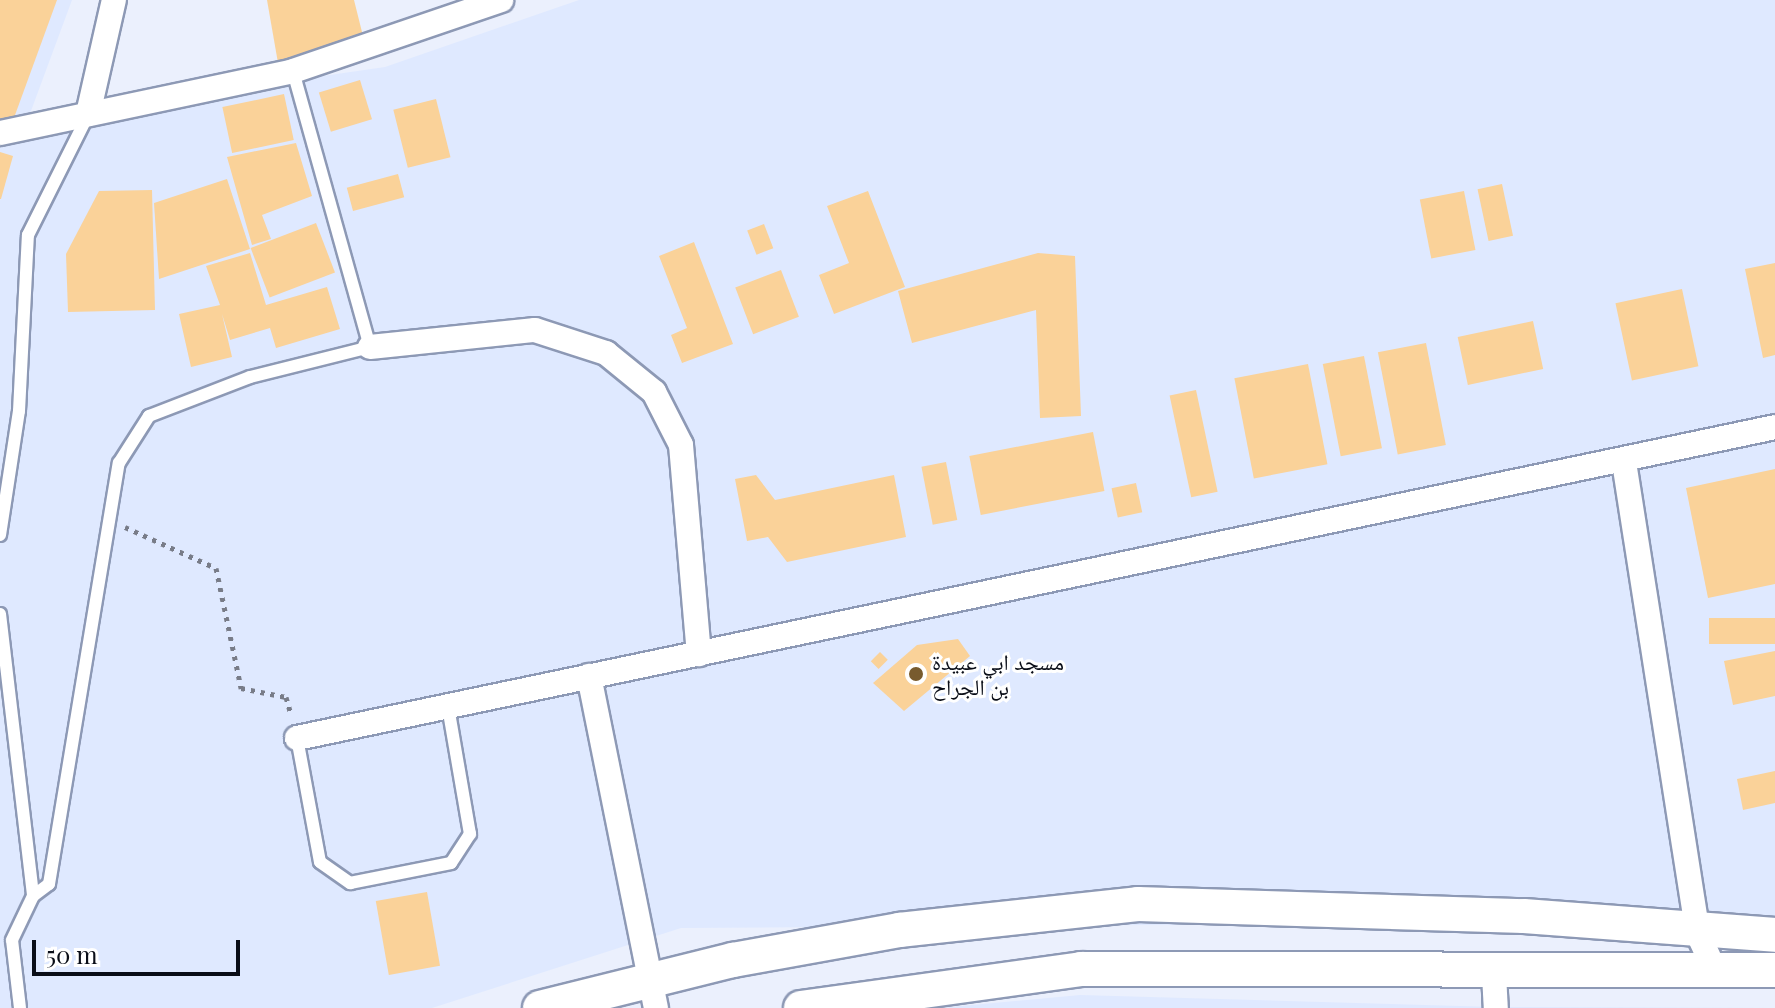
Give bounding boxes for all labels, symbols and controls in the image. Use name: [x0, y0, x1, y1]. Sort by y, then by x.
place label: مسجد ابي عبيدة بن الجراح: [932, 648, 1064, 700]
marker: مسجد ابي عبيدة بن الجراح: [907, 665, 925, 683]
scale bar: [36, 924, 244, 974]
text: 50 m: [46, 938, 98, 970]

